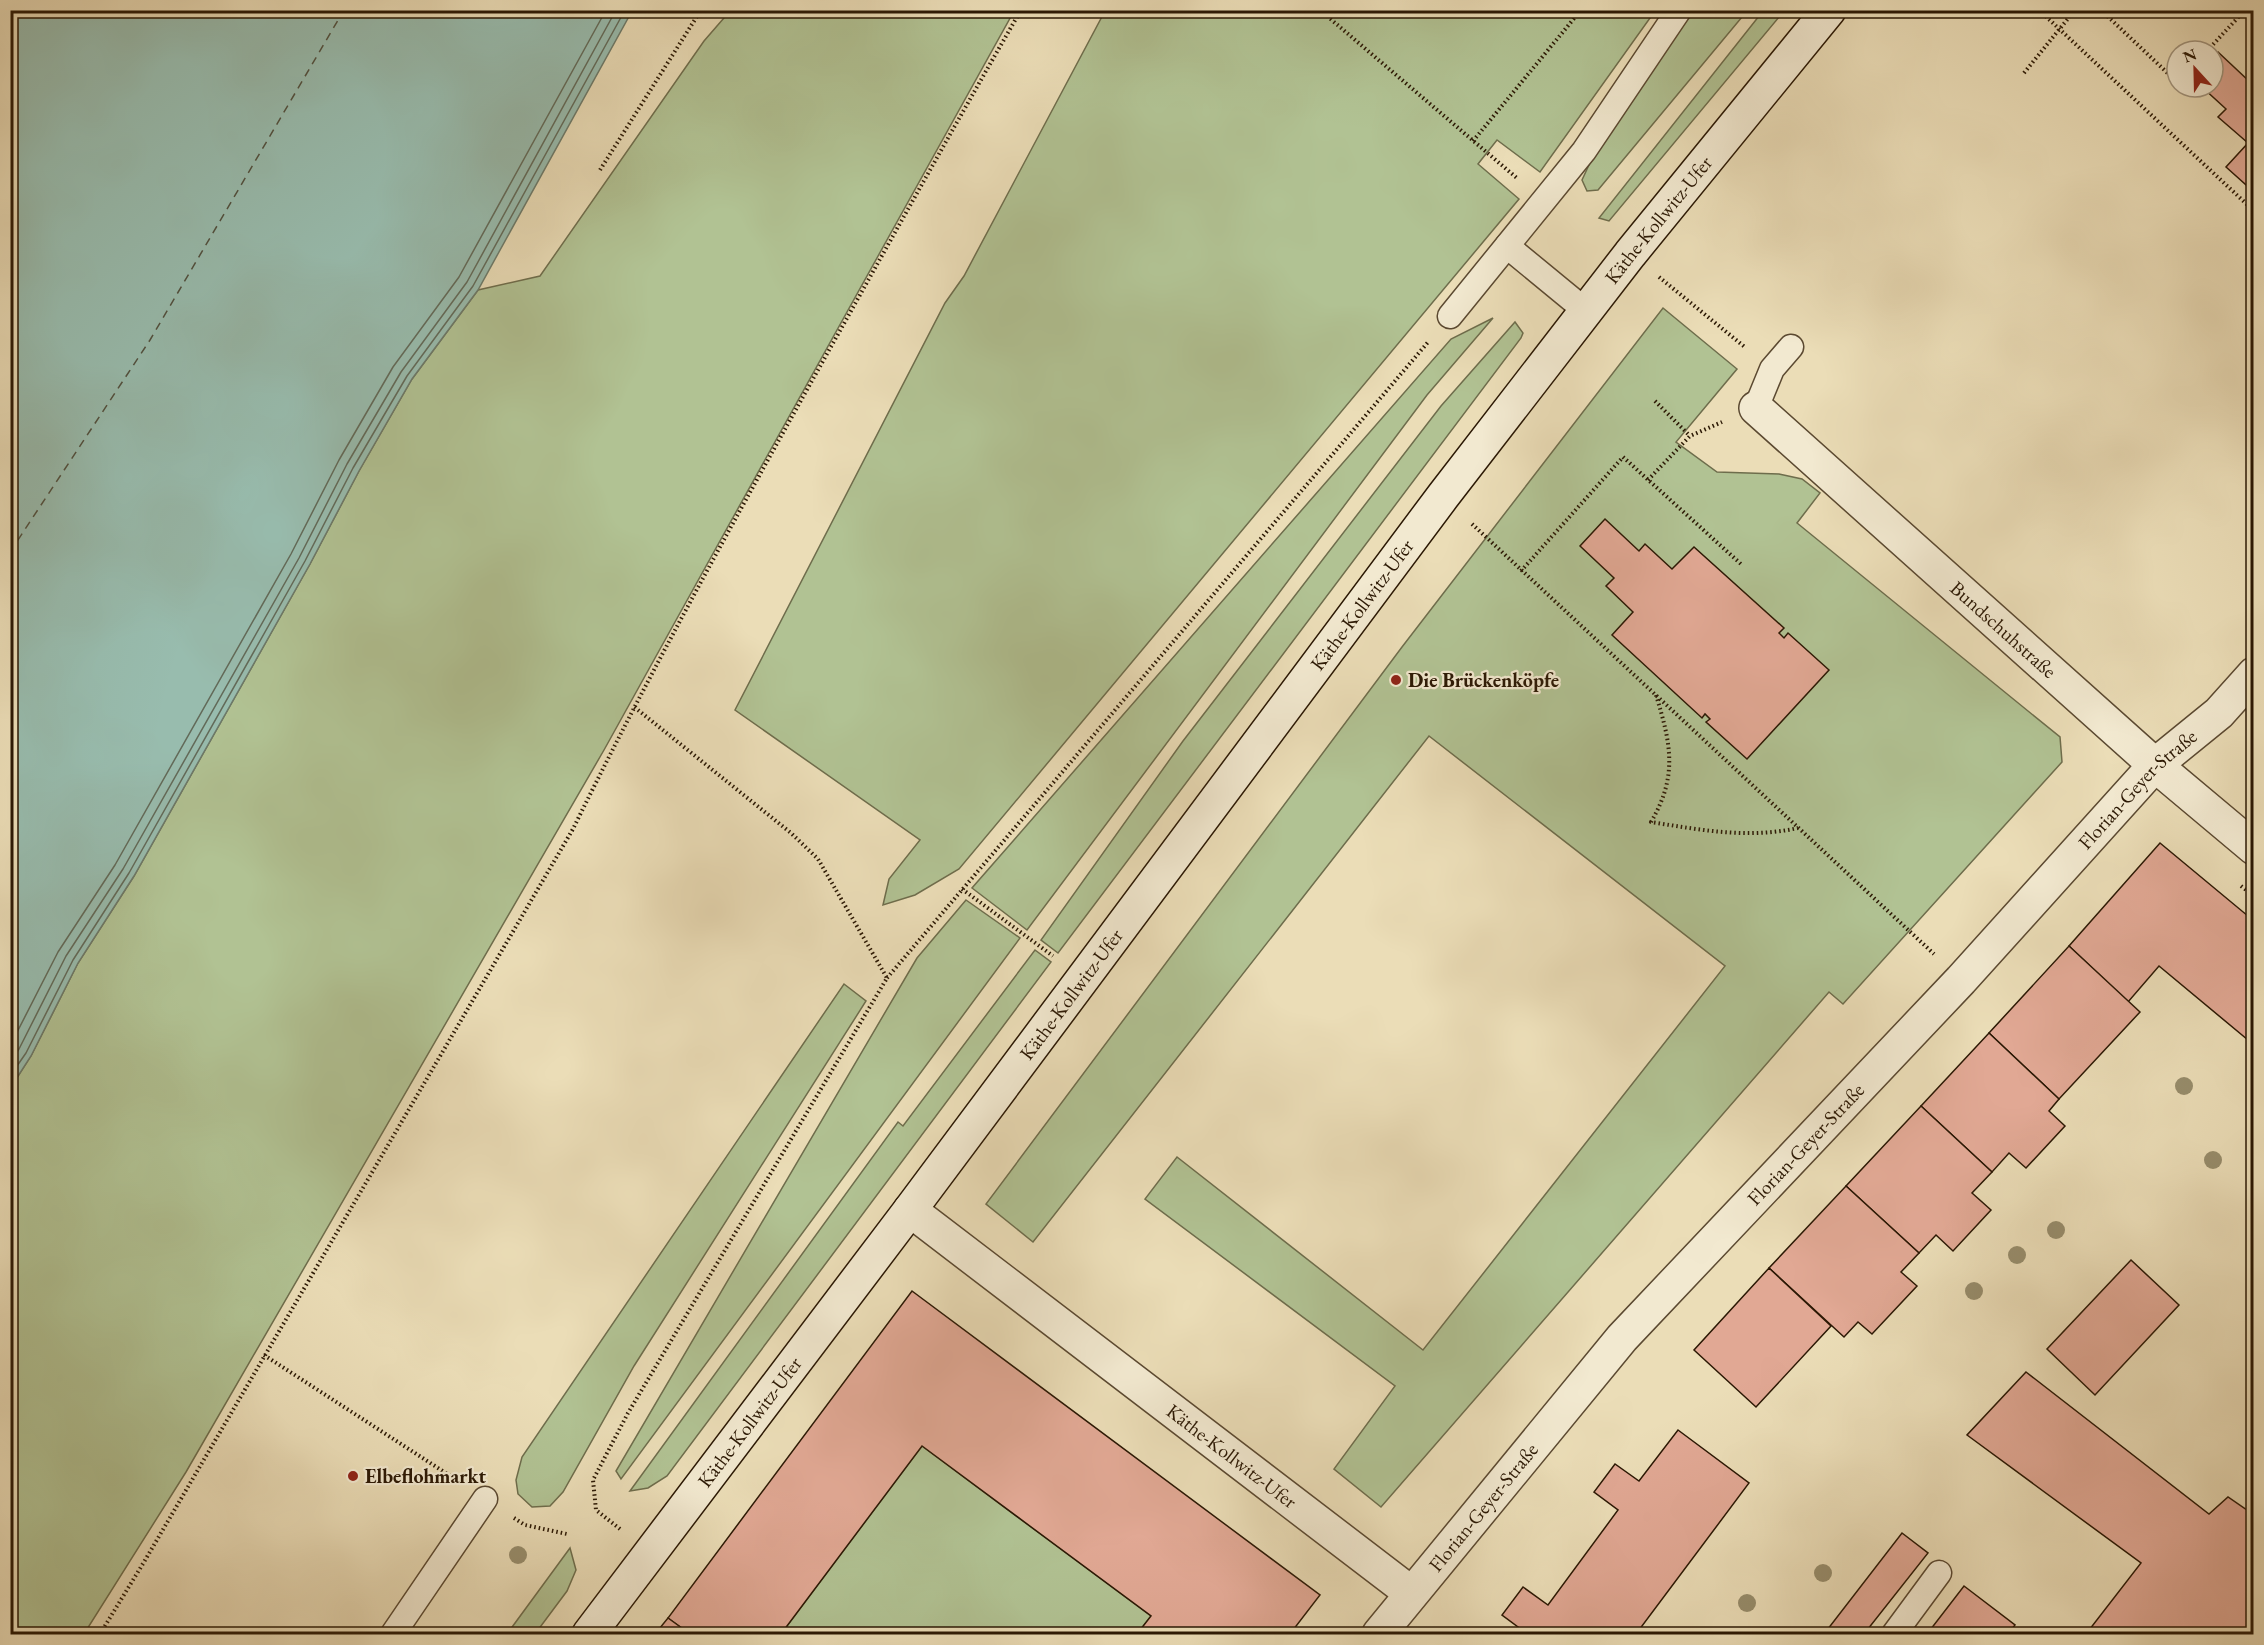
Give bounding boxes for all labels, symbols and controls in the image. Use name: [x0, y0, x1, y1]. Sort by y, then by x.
north arrow: [2165, 39, 2225, 99]
text: N: [2180, 43, 2200, 68]
street label: Käthe-Kollwitz-Ufer: [1599, 150, 1718, 289]
street label: Käthe-Kollwitz-Ufer: [1304, 534, 1419, 676]
street label: Bundschuhstraße: [1945, 575, 2062, 684]
place label: Die Brückenköpfe: [1408, 667, 1559, 693]
marker: Die Brückenköpfe: [1389, 673, 1403, 687]
street label: Florian-Geyer-Straße: [2072, 723, 2202, 855]
street label: Käthe-Kollwitz-Ufer: [1014, 923, 1129, 1065]
street label: Florian-Geyer-Straße: [1741, 1077, 1870, 1211]
street label: Käthe-Kollwitz-Ufer: [692, 1351, 808, 1493]
street label: Käthe-Kollwitz-Ufer: [1161, 1398, 1302, 1514]
street label: Florian-Geyer-Straße: [1422, 1437, 1544, 1577]
place label: Elbeflohmarkt: [365, 1463, 486, 1489]
marker: Elbeflohmarkt: [346, 1469, 360, 1483]

